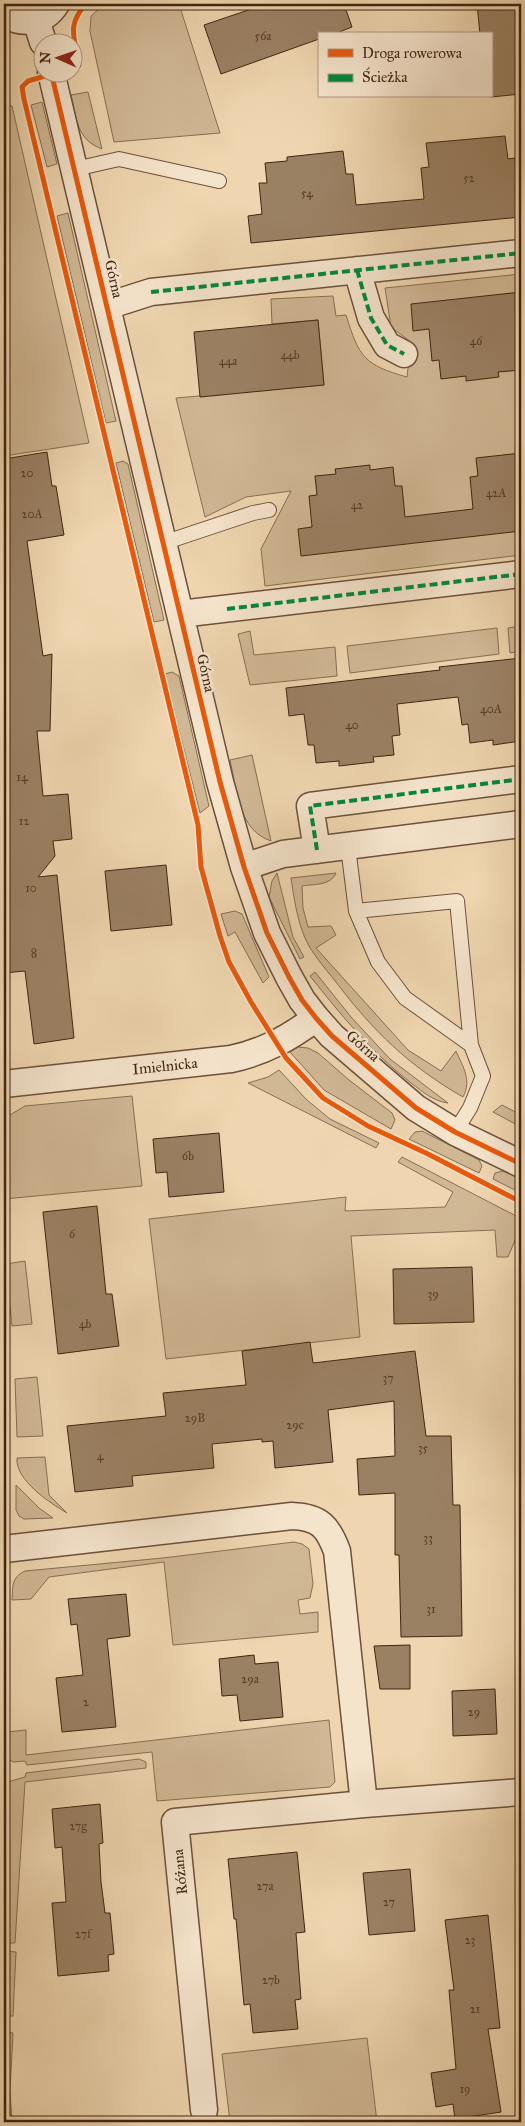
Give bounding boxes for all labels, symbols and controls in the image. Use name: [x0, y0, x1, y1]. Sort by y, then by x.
house number: 56a: [255, 29, 272, 43]
north arrow: [32, 32, 82, 82]
legend: [318, 32, 492, 98]
text: Droga rowerowa: [362, 44, 463, 62]
text: N: [37, 51, 54, 64]
text: Ścieżka: [362, 67, 408, 86]
house number: 52: [463, 171, 475, 185]
house number: 54: [301, 186, 313, 200]
street label: Górna: [101, 258, 127, 301]
house number: 46: [470, 334, 483, 348]
house number: 44b: [280, 348, 300, 362]
house number: 44a: [219, 354, 238, 368]
house number: 20: [21, 466, 33, 480]
house number: 42A: [486, 486, 506, 500]
house number: 42: [351, 498, 363, 512]
house number: 20A: [22, 507, 42, 521]
street label: Górna: [193, 652, 219, 695]
house number: 40A: [480, 702, 502, 716]
house number: 40: [345, 718, 359, 732]
house number: 14: [16, 770, 28, 784]
house number: 12: [19, 814, 29, 828]
house number: 10: [25, 881, 37, 895]
house number: 8: [31, 946, 37, 960]
street label: Górna: [343, 1027, 384, 1066]
street label: Imielnicka: [132, 1054, 199, 1078]
house number: 6b: [182, 1149, 194, 1163]
house number: 6: [69, 1227, 76, 1241]
house number: 39: [427, 1287, 439, 1301]
house number: 4b: [79, 1317, 91, 1331]
house number: 37: [382, 1371, 394, 1385]
house number: 29B: [185, 1411, 205, 1425]
house number: 29c: [286, 1418, 304, 1432]
house number: 35: [418, 1441, 429, 1455]
house number: 4: [97, 1449, 104, 1463]
house number: 33: [423, 1531, 433, 1545]
house number: 31: [426, 1602, 436, 1616]
house number: 29a: [241, 1672, 260, 1686]
house number: 2: [83, 1695, 89, 1709]
house number: 29: [468, 1705, 480, 1719]
house number: 27g: [69, 1819, 87, 1834]
street label: Różana: [169, 1848, 191, 1896]
house number: 27a: [256, 1879, 274, 1893]
house number: 27: [383, 1895, 395, 1909]
house number: 27f: [75, 1927, 93, 1941]
house number: 23: [465, 1933, 476, 1947]
house number: 27b: [262, 1973, 280, 1987]
house number: 21: [470, 2002, 481, 2016]
house number: 19: [459, 2082, 471, 2096]

